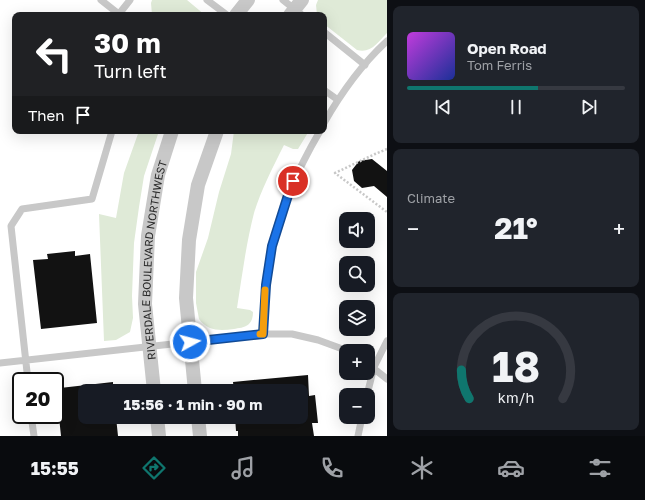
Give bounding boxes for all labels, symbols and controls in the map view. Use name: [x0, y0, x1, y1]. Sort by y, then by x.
text: 30 m: [94, 26, 161, 59]
icon: left: [28, 28, 80, 80]
text: Open Road: [467, 39, 547, 57]
text: Tom Ferris: [467, 57, 532, 73]
text: Turn left: [94, 60, 167, 82]
icon: previous: [432, 96, 454, 118]
icon: pause: [505, 96, 527, 118]
icon: next: [578, 96, 600, 118]
icon: arrive: [72, 104, 94, 126]
text: Then: [28, 106, 64, 124]
street label: RIVERDALE BOULEVARD NORTHWEST: [138, 158, 169, 361]
pin: [276, 164, 310, 198]
icon: arrive: [282, 170, 304, 192]
text: Climate: [407, 190, 455, 206]
text: 21°: [494, 210, 538, 246]
map controls: [339, 212, 375, 424]
button: sound: [339, 212, 375, 248]
text: −: [407, 215, 419, 242]
text: +: [613, 215, 625, 242]
button: search: [339, 256, 375, 292]
button: layers: [339, 300, 375, 336]
position arrow: [169, 321, 211, 363]
text: 18: [492, 341, 540, 391]
button: +: [339, 344, 375, 380]
speed limit sign: 20: [12, 372, 64, 424]
button: −: [339, 388, 375, 424]
text: km/h: [498, 389, 534, 406]
text: 15:56 · 1 min · 90 m: [124, 395, 262, 413]
icon: directions: [140, 454, 168, 482]
icon: music: [229, 454, 257, 482]
icon: phone: [318, 454, 346, 482]
icon: climate: [408, 454, 436, 482]
icon: car: [497, 454, 525, 482]
icon: filters: [586, 454, 614, 482]
text: 15:55: [31, 457, 79, 479]

